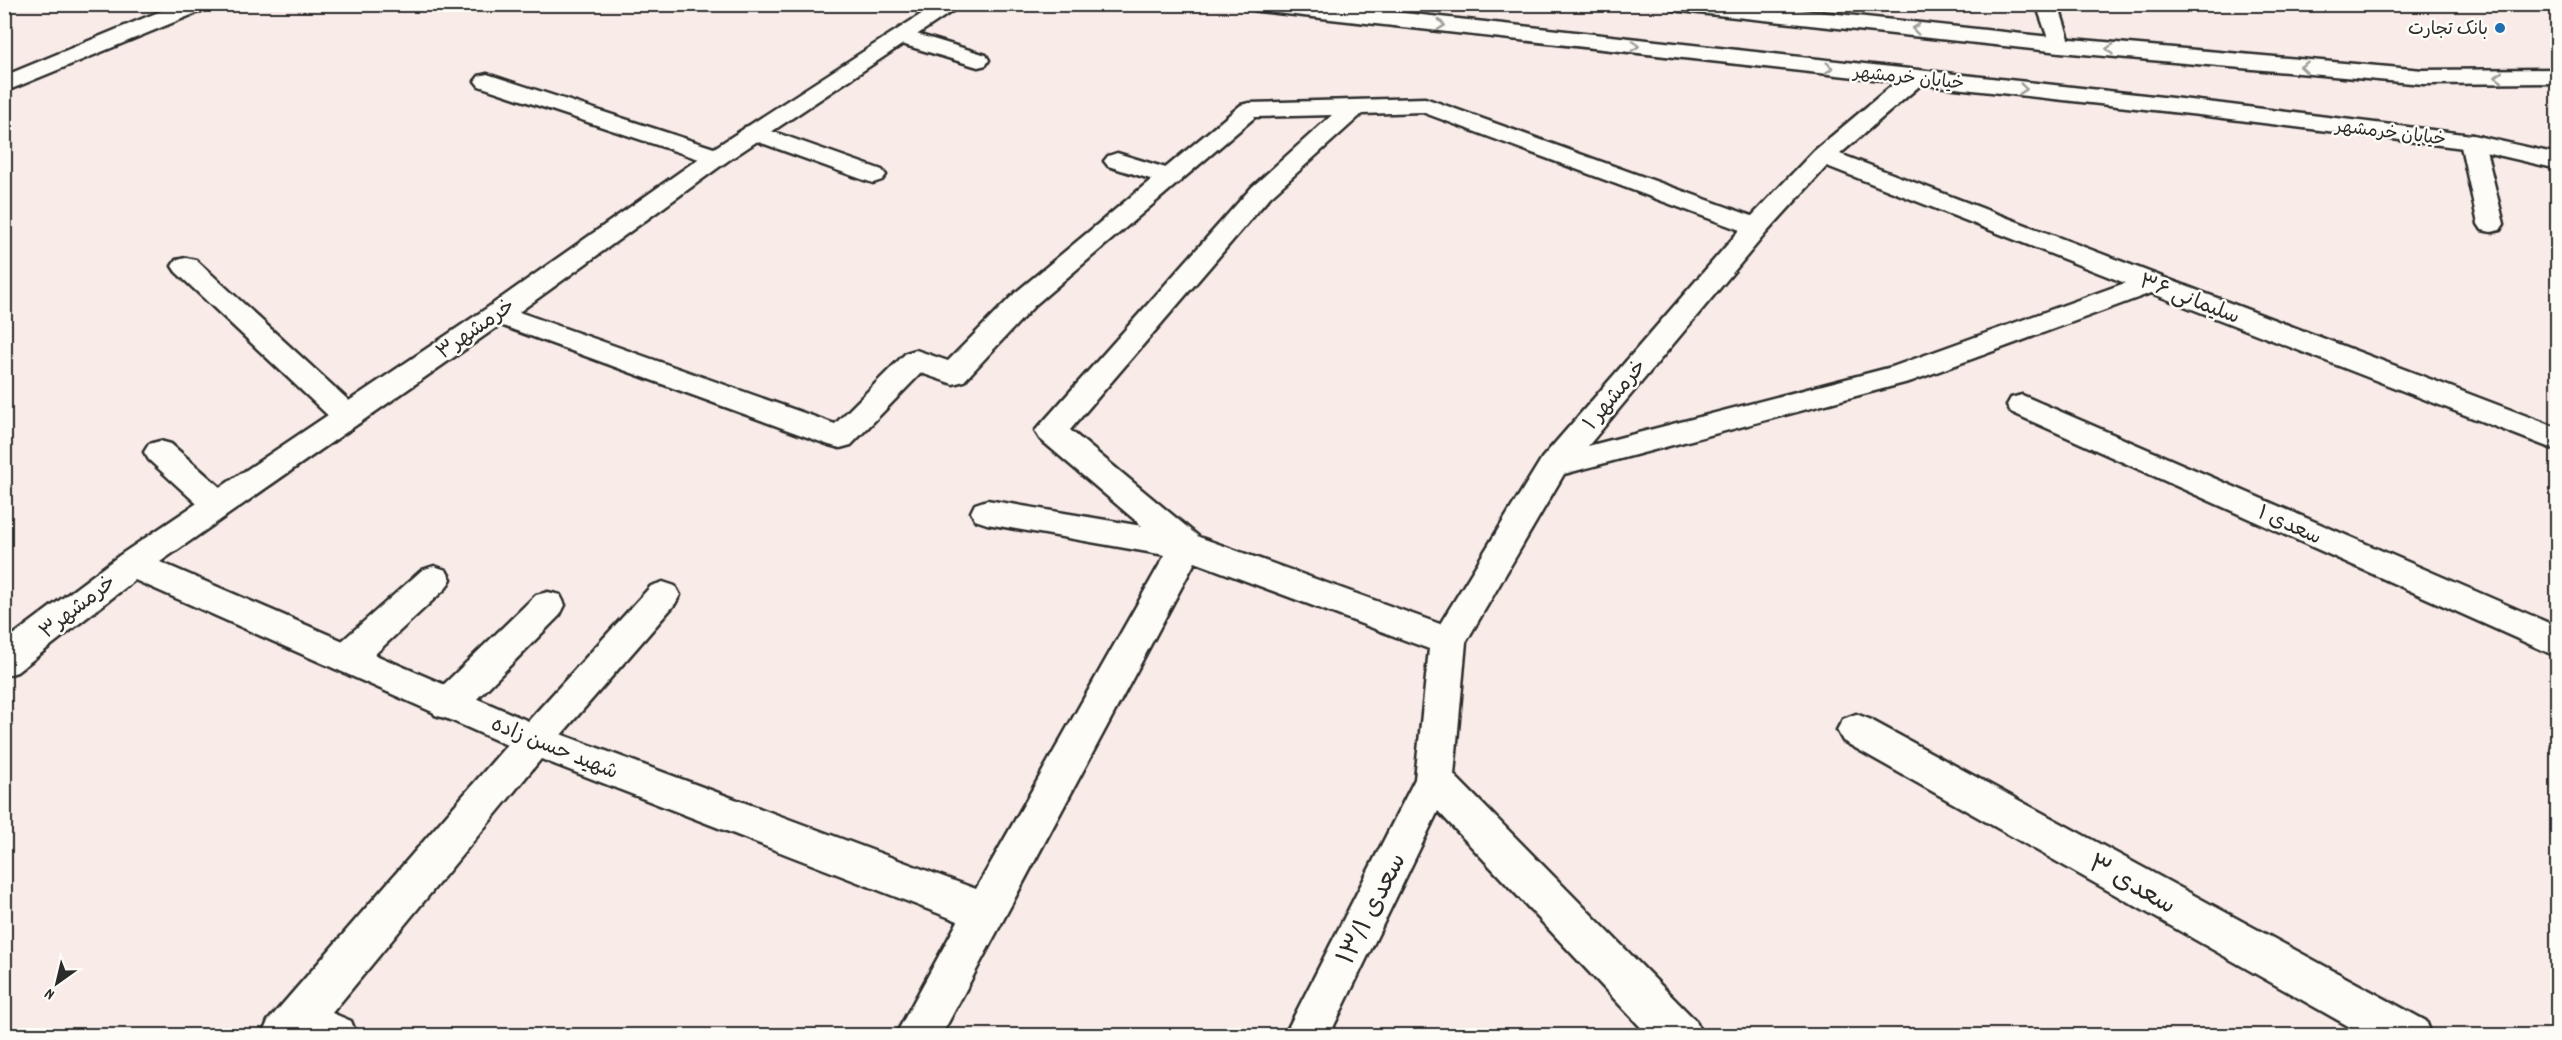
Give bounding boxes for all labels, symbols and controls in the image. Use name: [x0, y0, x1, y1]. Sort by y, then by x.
one-way arrow: [1436, 18, 1446, 31]
place label: بانک تجارت: [2408, 18, 2488, 43]
marker: بانک تجارت: [2493, 21, 2507, 35]
one-way arrow: [1912, 23, 1921, 36]
one-way arrow: [1630, 39, 1639, 52]
one-way arrow: [2106, 43, 2115, 56]
one-way arrow: [1824, 61, 1833, 74]
street label: خیابان خرمشهر: [1850, 61, 1965, 98]
one-way arrow: [2300, 61, 2309, 74]
one-way arrow: [2495, 70, 2504, 83]
one-way arrow: [2018, 82, 2027, 95]
street label: خیابان خرمشهر: [2332, 115, 2447, 154]
street label: سلیمانی ۳۶: [2134, 268, 2243, 334]
street label: خرمشهر۳: [431, 292, 522, 368]
street label: خرمشهر ۱: [1578, 354, 1655, 438]
street label: سعدی ۱: [2252, 499, 2326, 554]
street label: خرمشهر۳: [34, 569, 123, 648]
street label: شهید حسن زاده: [486, 711, 622, 789]
street label: سعدی ۱۳/۱: [1329, 847, 1417, 972]
street label: سعدی ۳: [2081, 847, 2182, 925]
north arrow: [27, 953, 87, 1013]
text: N: [40, 982, 60, 1005]

